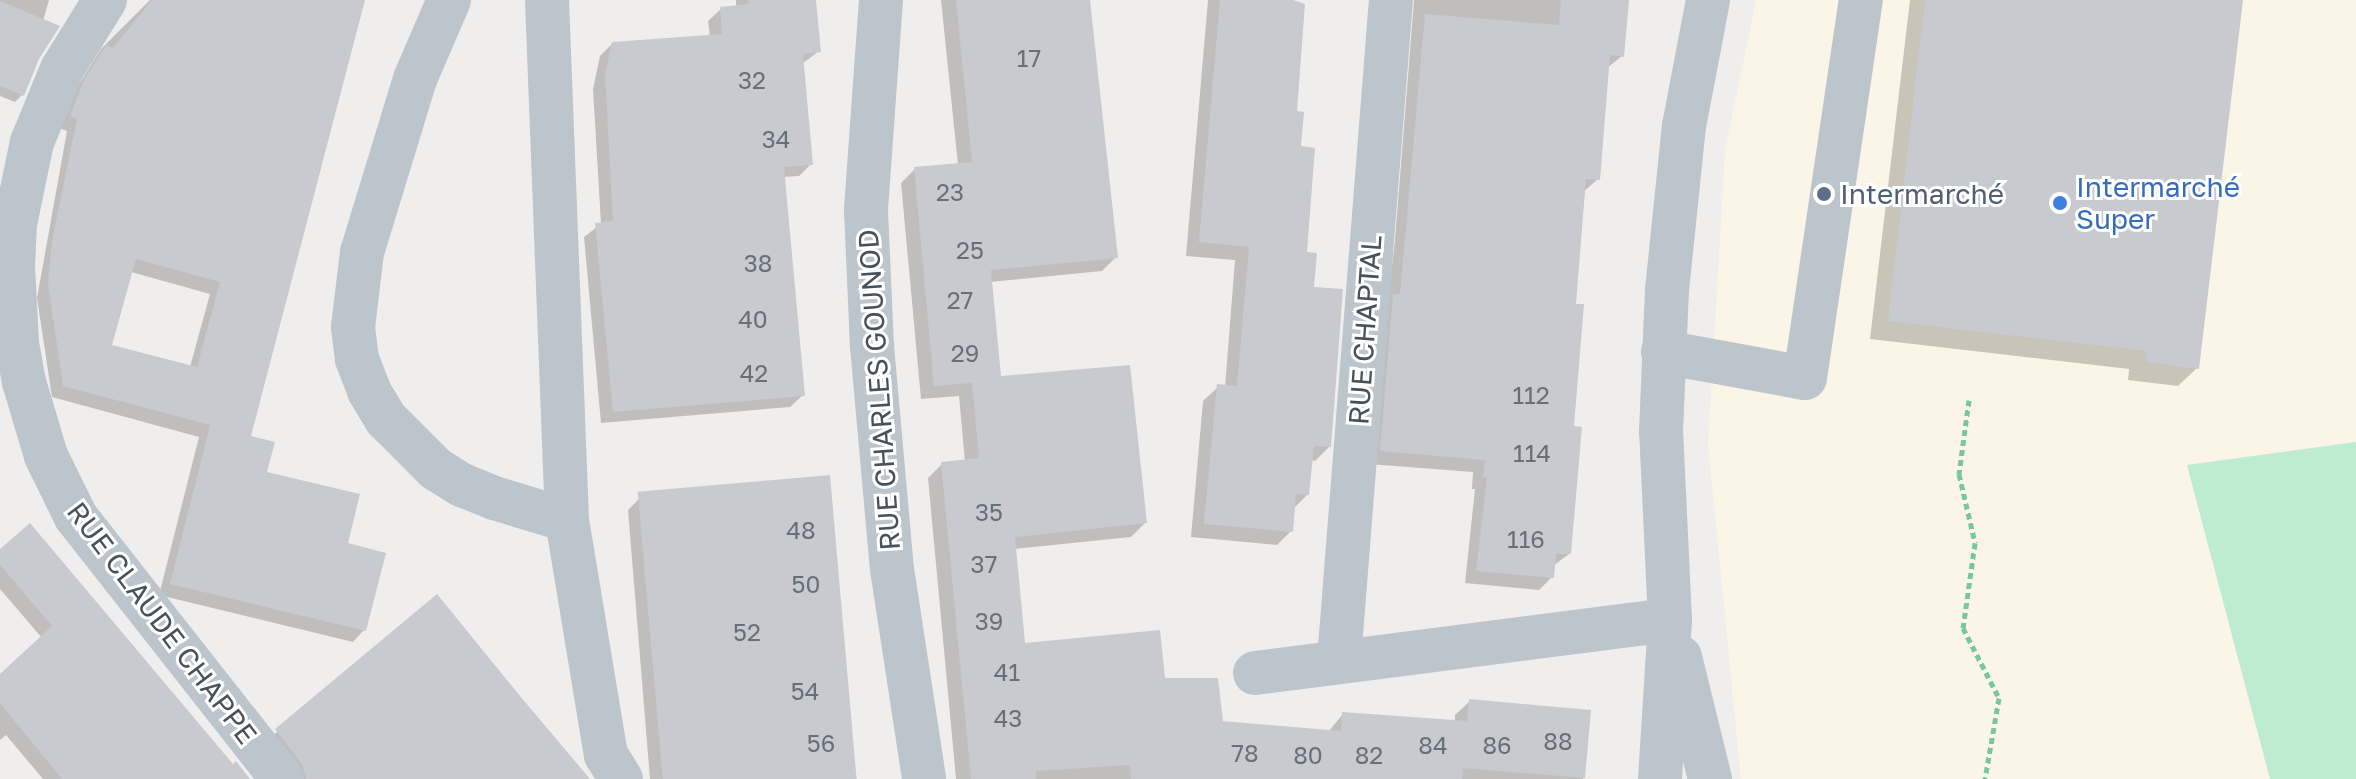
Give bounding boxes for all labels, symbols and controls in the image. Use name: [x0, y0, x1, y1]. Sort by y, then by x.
house number: 17: [1017, 44, 1041, 72]
house number: 32: [738, 66, 766, 94]
house number: 34: [762, 125, 790, 153]
place label: Intermarché Super: [2076, 170, 2240, 236]
place label: Intermarché: [1840, 177, 2004, 211]
house number: 23: [936, 178, 964, 206]
marker: Intermarché: [1815, 185, 1833, 203]
marker: Intermarché Super: [2051, 194, 2069, 212]
street label: RUE CHARLES GOUNOD: [851, 228, 907, 552]
street label: RUE CHAPTAL: [1342, 234, 1388, 426]
house number: 25: [956, 236, 984, 264]
house number: 38: [744, 249, 772, 277]
house number: 27: [947, 286, 973, 314]
house number: 40: [738, 305, 768, 333]
house number: 29: [951, 339, 979, 367]
house number: 42: [740, 359, 768, 387]
house number: 112: [1512, 381, 1550, 409]
house number: 114: [1513, 439, 1551, 467]
street label: RUE CLAUDE CHAPPE: [60, 495, 264, 751]
house number: 35: [975, 498, 1003, 526]
house number: 48: [786, 516, 816, 544]
house number: 116: [1507, 525, 1545, 553]
house number: 37: [971, 550, 997, 578]
house number: 50: [792, 570, 820, 598]
house number: 39: [975, 607, 1003, 635]
house number: 52: [733, 618, 761, 646]
house number: 41: [994, 658, 1020, 686]
house number: 54: [791, 677, 819, 705]
house number: 43: [994, 704, 1022, 732]
house number: 88: [1543, 727, 1573, 755]
house number: 56: [807, 729, 835, 757]
house number: 84: [1418, 731, 1448, 759]
house number: 86: [1482, 731, 1512, 759]
house number: 78: [1231, 739, 1259, 767]
house number: 80: [1293, 741, 1323, 769]
house number: 82: [1355, 741, 1383, 769]

